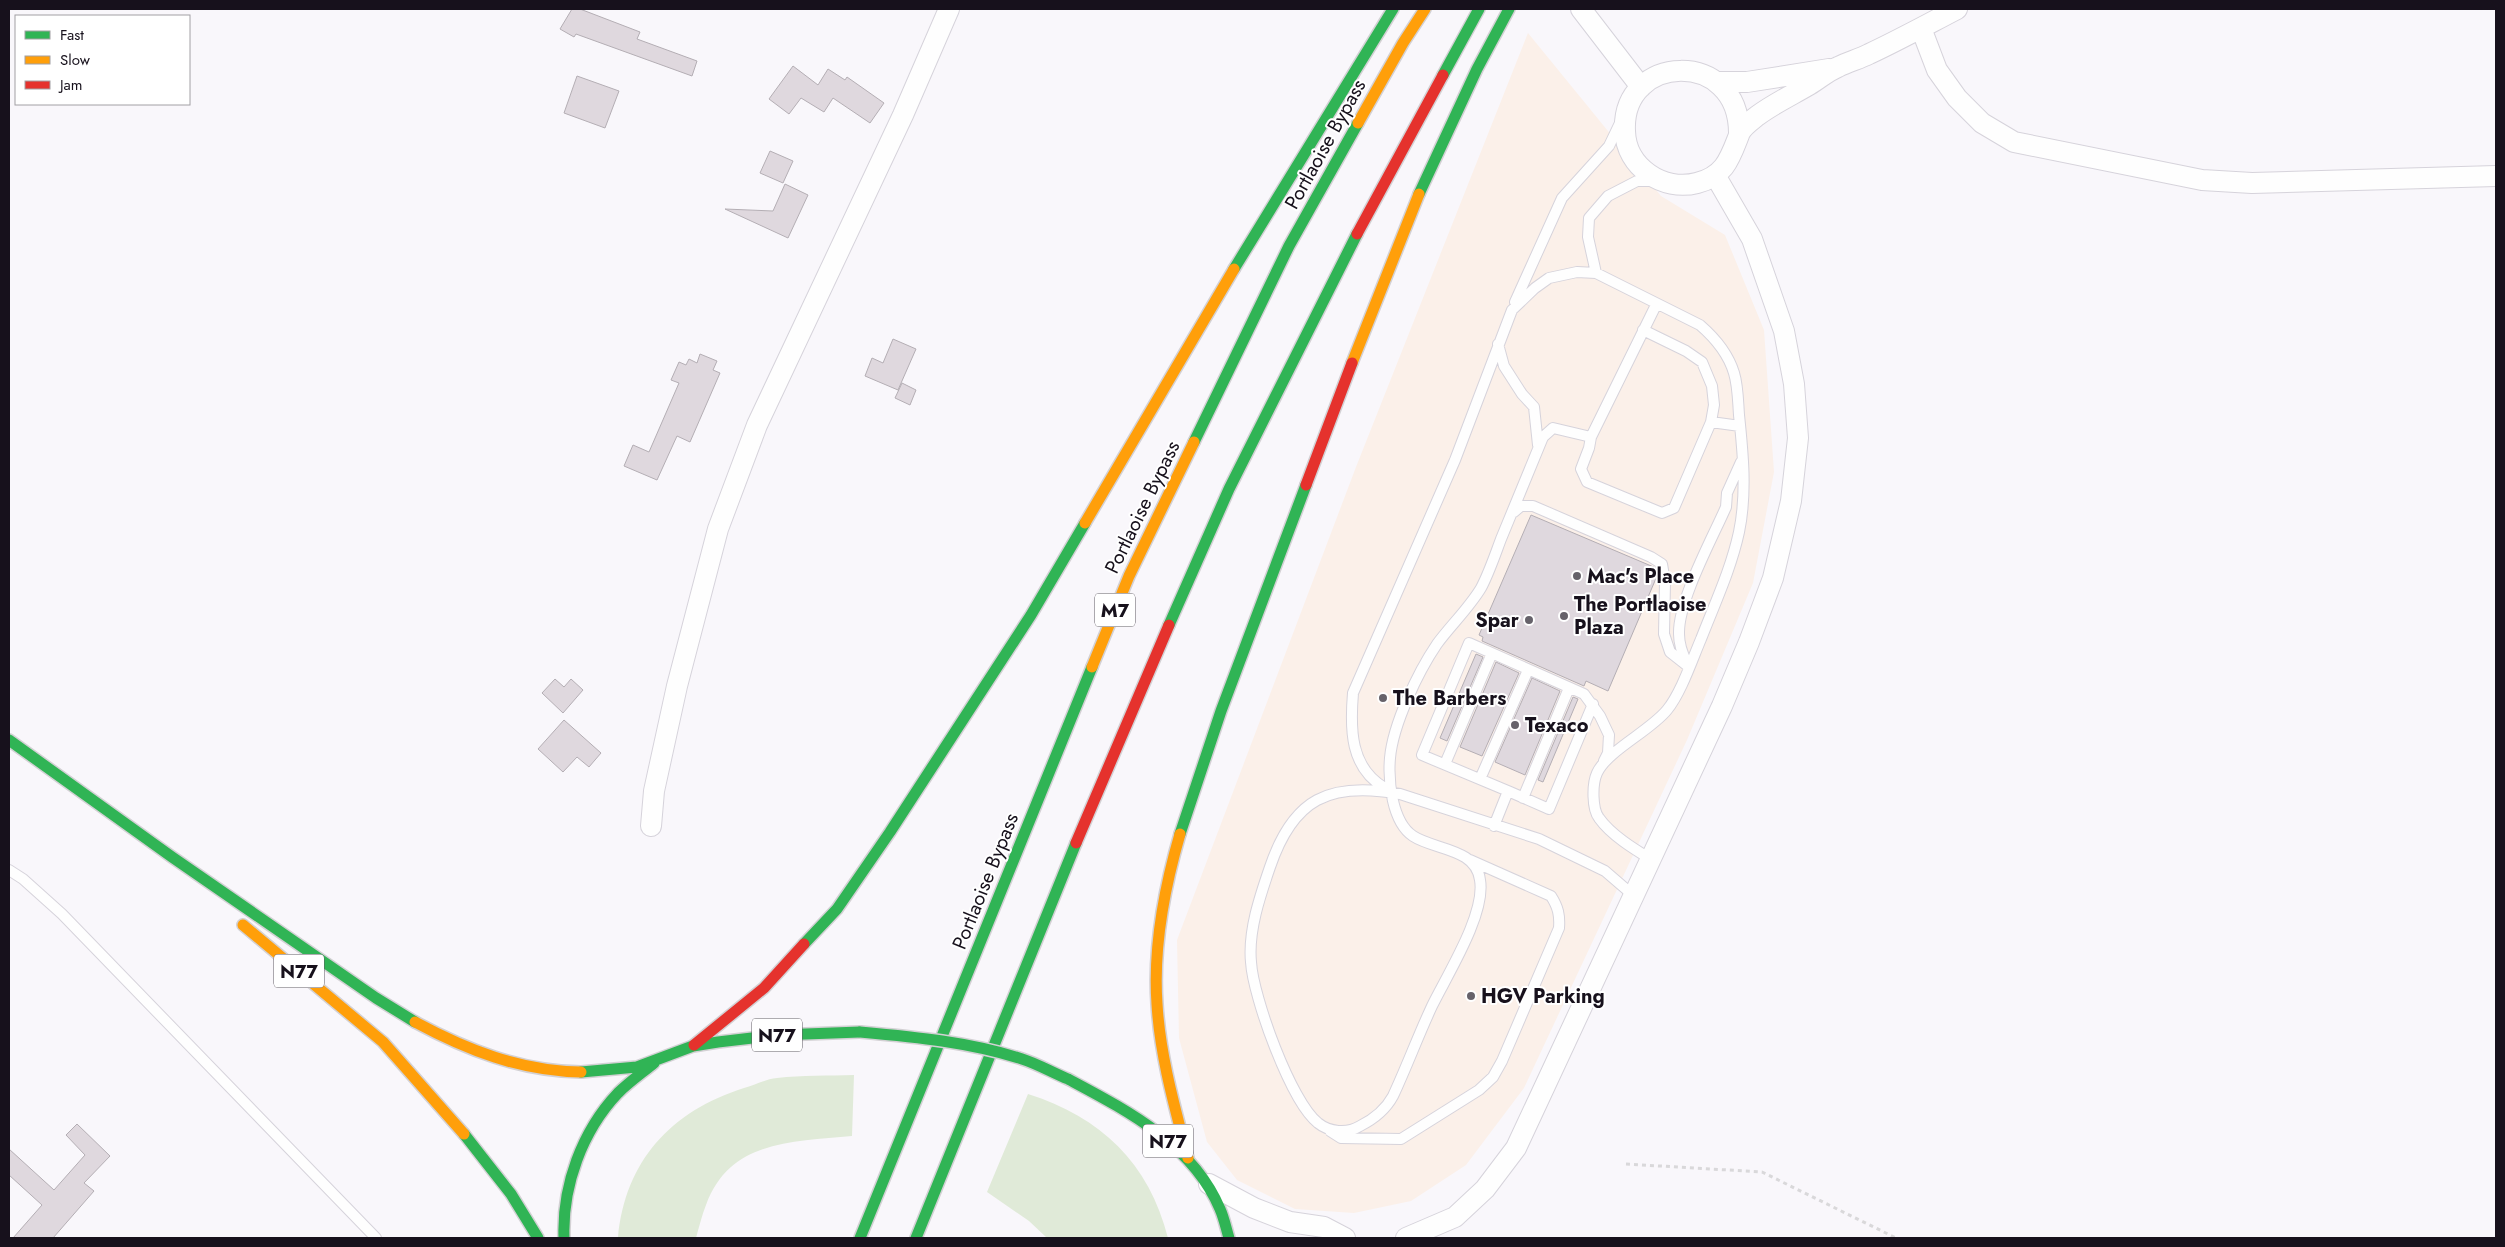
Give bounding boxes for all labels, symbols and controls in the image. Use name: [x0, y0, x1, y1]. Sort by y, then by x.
legend: [15, 15, 190, 105]
text: Fast: [60, 24, 84, 46]
text: Slow: [60, 49, 91, 71]
text: Jam: [58, 74, 83, 96]
street label: Portlaoise Bypass: [1278, 74, 1373, 215]
street label: Portlaoise Bypass: [1098, 436, 1187, 579]
place label: Mac's Place: [1587, 562, 1694, 591]
marker: Mac's Place: [1571, 570, 1583, 582]
place label: The Portlaoise Plaza: [1574, 590, 1706, 642]
road number: M7: [1095, 594, 1135, 626]
place label: Spar: [1475, 606, 1520, 635]
marker: The Portlaoise Plaza: [1558, 610, 1570, 622]
marker: Spar: [1523, 614, 1535, 626]
place label: The Barbers: [1393, 684, 1506, 713]
marker: The Barbers: [1377, 692, 1389, 704]
place label: Texaco: [1525, 711, 1589, 740]
marker: Texaco: [1509, 719, 1521, 731]
street label: Portlaoise Bypass: [945, 809, 1026, 954]
road number: N77: [274, 954, 324, 988]
place label: HGV Parking: [1481, 982, 1605, 1011]
marker: HGV Parking: [1465, 990, 1477, 1002]
road number: N77: [752, 1018, 802, 1052]
road number: N77: [1143, 1124, 1193, 1158]

